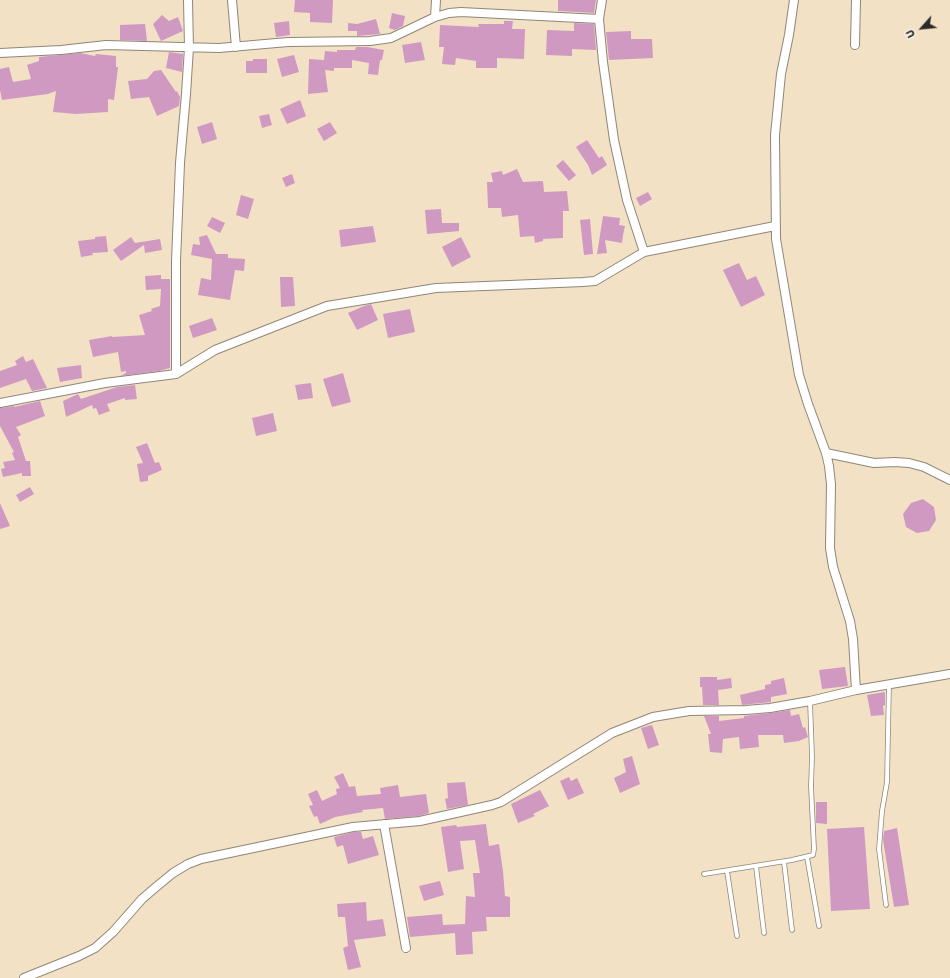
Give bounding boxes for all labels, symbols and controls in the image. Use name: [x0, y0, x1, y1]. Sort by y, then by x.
north arrow: [902, 8, 942, 48]
text: U: [902, 27, 919, 40]

